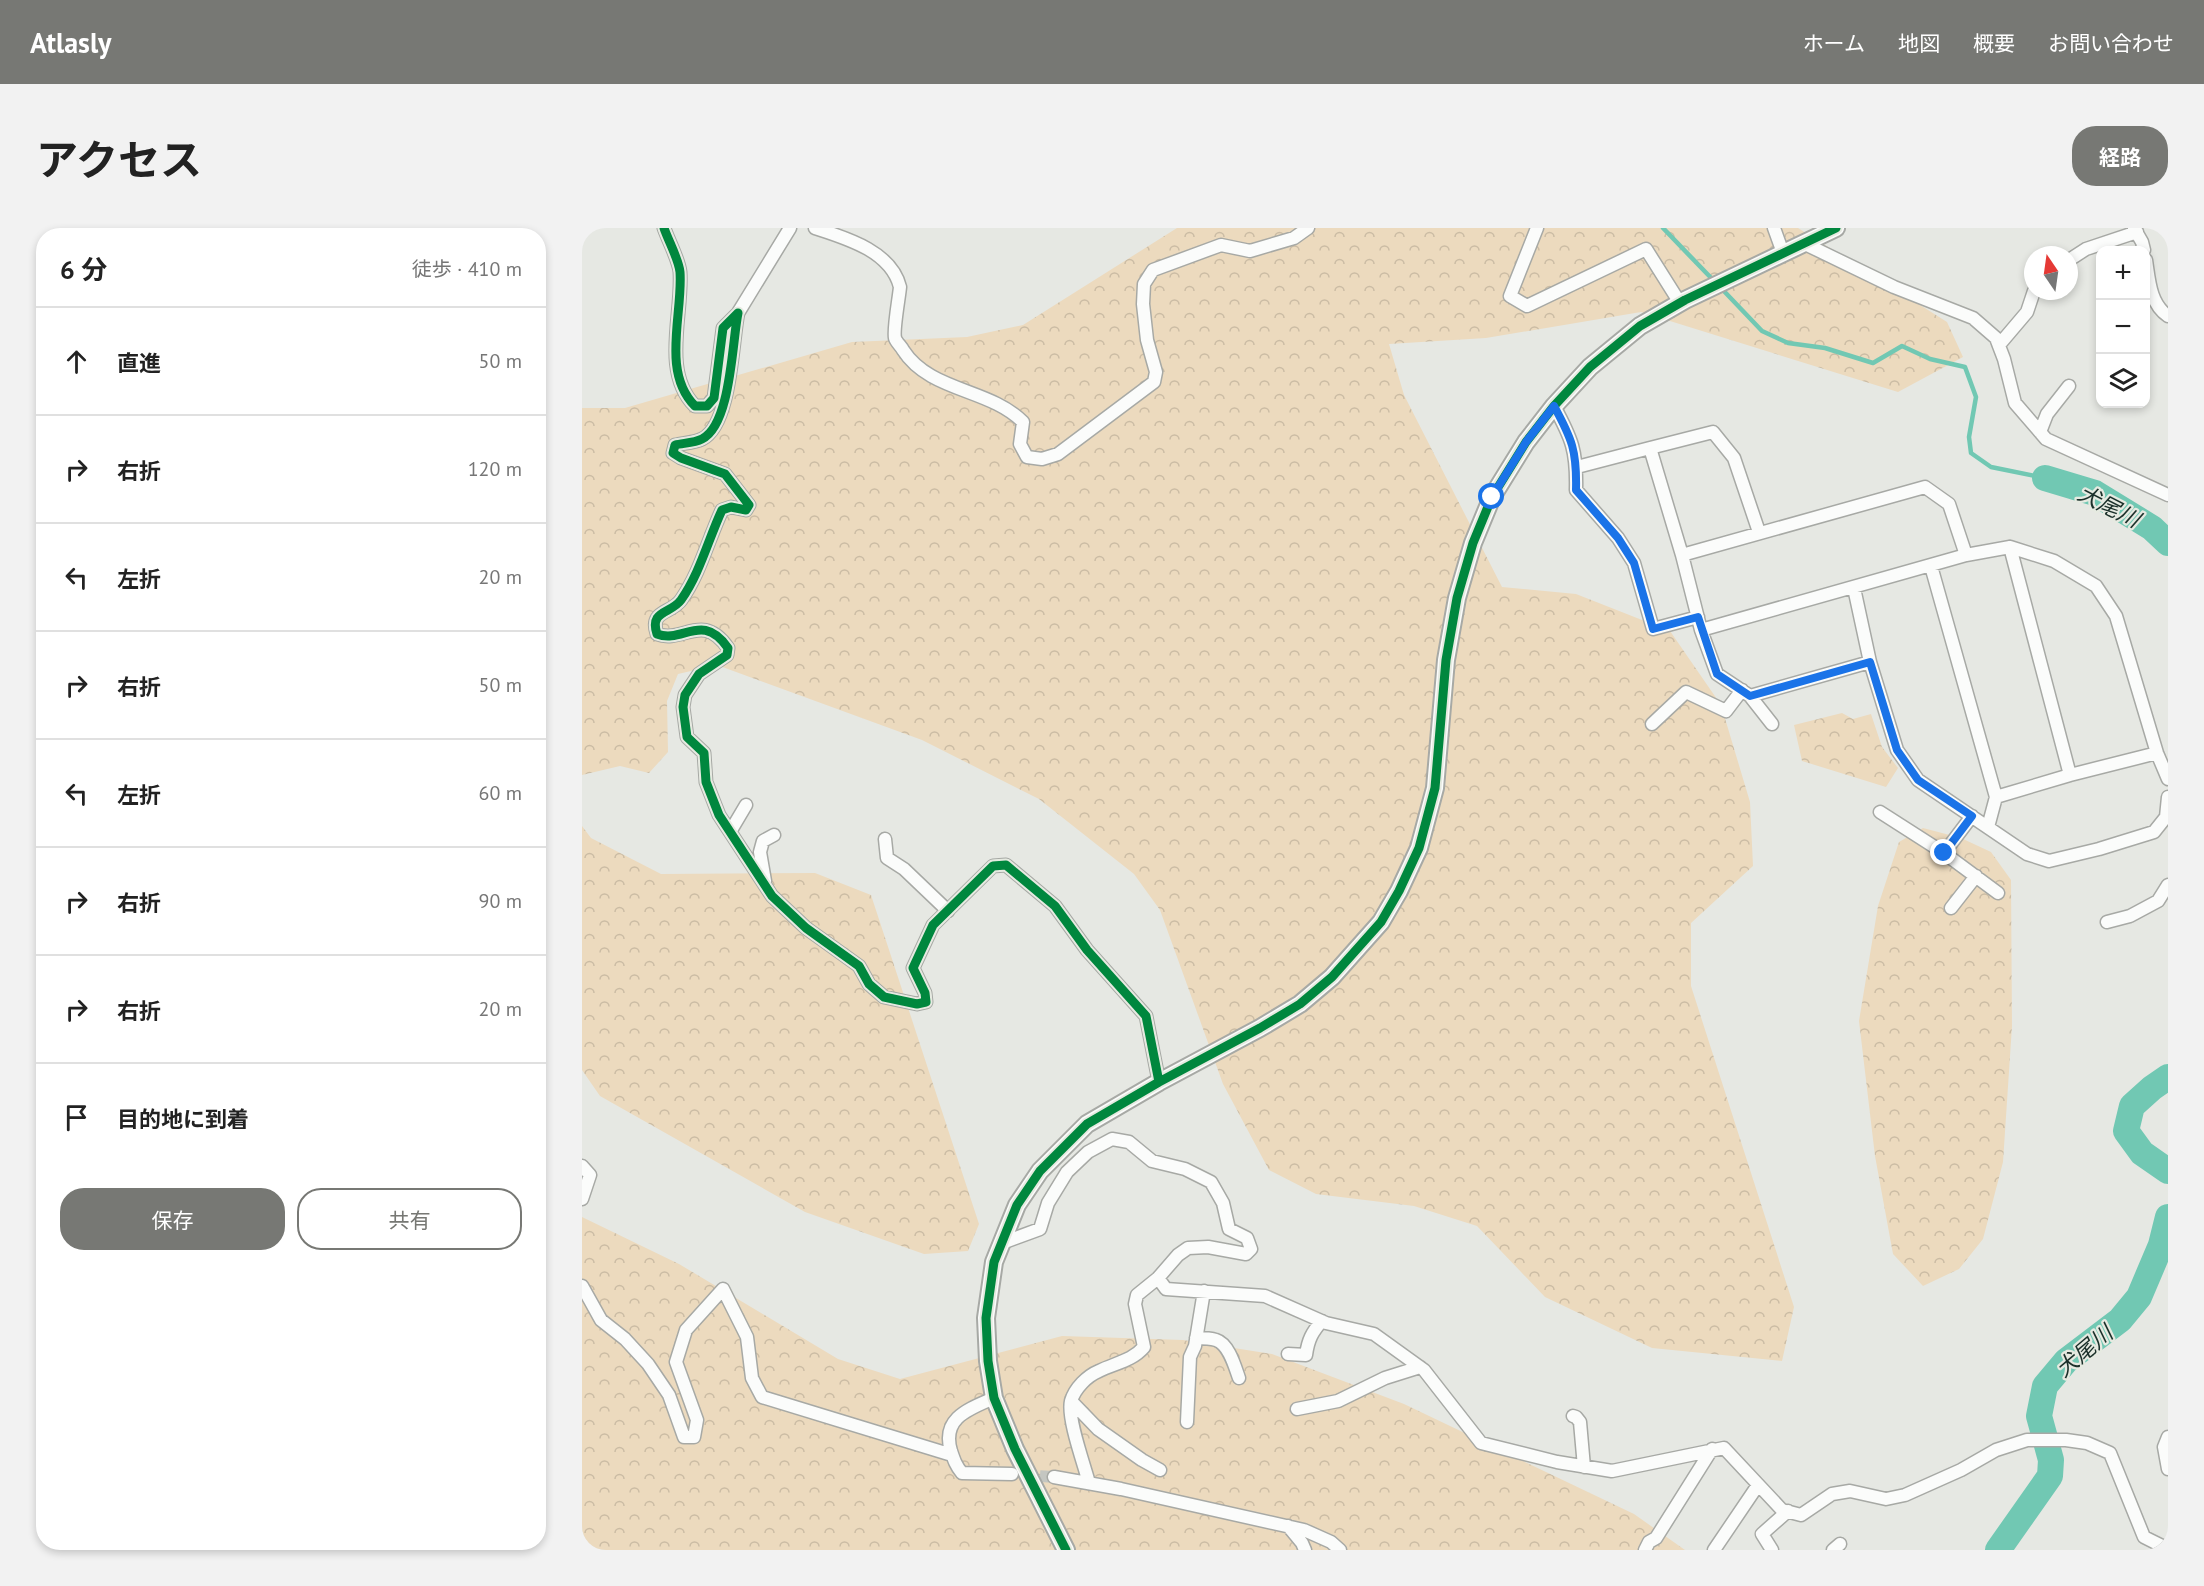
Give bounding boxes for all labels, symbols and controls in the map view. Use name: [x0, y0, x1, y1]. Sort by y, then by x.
text: Atlasly: [30, 24, 112, 61]
text: ホーム: [1803, 30, 1865, 57]
text: 地図: [1898, 30, 1940, 57]
text: 概要: [1973, 30, 2015, 57]
text: お問い合わせ: [2048, 30, 2174, 57]
button: 経路: [2072, 126, 2168, 186]
text: アクセス: [36, 132, 202, 187]
north arrow: [2024, 246, 2078, 300]
map controls: [2096, 246, 2150, 408]
button: +: [2096, 246, 2150, 300]
text: 6 分: [60, 253, 107, 286]
text: 徒歩 · 410 m: [412, 256, 522, 282]
button: −: [2096, 300, 2150, 354]
icon: ahead: [60, 345, 93, 378]
text: 50 m: [479, 348, 522, 374]
text: 直進: [117, 349, 161, 377]
button: layers: [2096, 354, 2150, 408]
icon: right: [60, 453, 93, 486]
text: 120 m: [468, 456, 522, 482]
text: 右折: [117, 457, 161, 485]
water label: 犬尾川: [2073, 479, 2147, 534]
route start: [1478, 483, 1504, 509]
icon: left: [60, 561, 93, 594]
text: 20 m: [479, 564, 522, 590]
text: 左折: [117, 565, 161, 593]
icon: right: [60, 669, 93, 702]
text: 50 m: [479, 672, 522, 698]
text: 右折: [117, 673, 161, 701]
icon: left: [60, 777, 93, 810]
text: 60 m: [479, 780, 522, 806]
text: 左折: [117, 781, 161, 809]
route end: [1930, 839, 1956, 865]
icon: right: [60, 885, 93, 918]
text: 90 m: [479, 888, 522, 914]
text: 右折: [117, 889, 161, 917]
icon: right: [60, 993, 93, 1026]
text: 20 m: [479, 996, 522, 1022]
text: 右折: [117, 997, 161, 1025]
icon: arrive: [60, 1101, 93, 1134]
text: 目的地に到着: [117, 1105, 249, 1133]
button: 保存: [60, 1188, 285, 1250]
button: 共有: [297, 1188, 522, 1250]
water label: 犬尾川: [2050, 1318, 2120, 1383]

